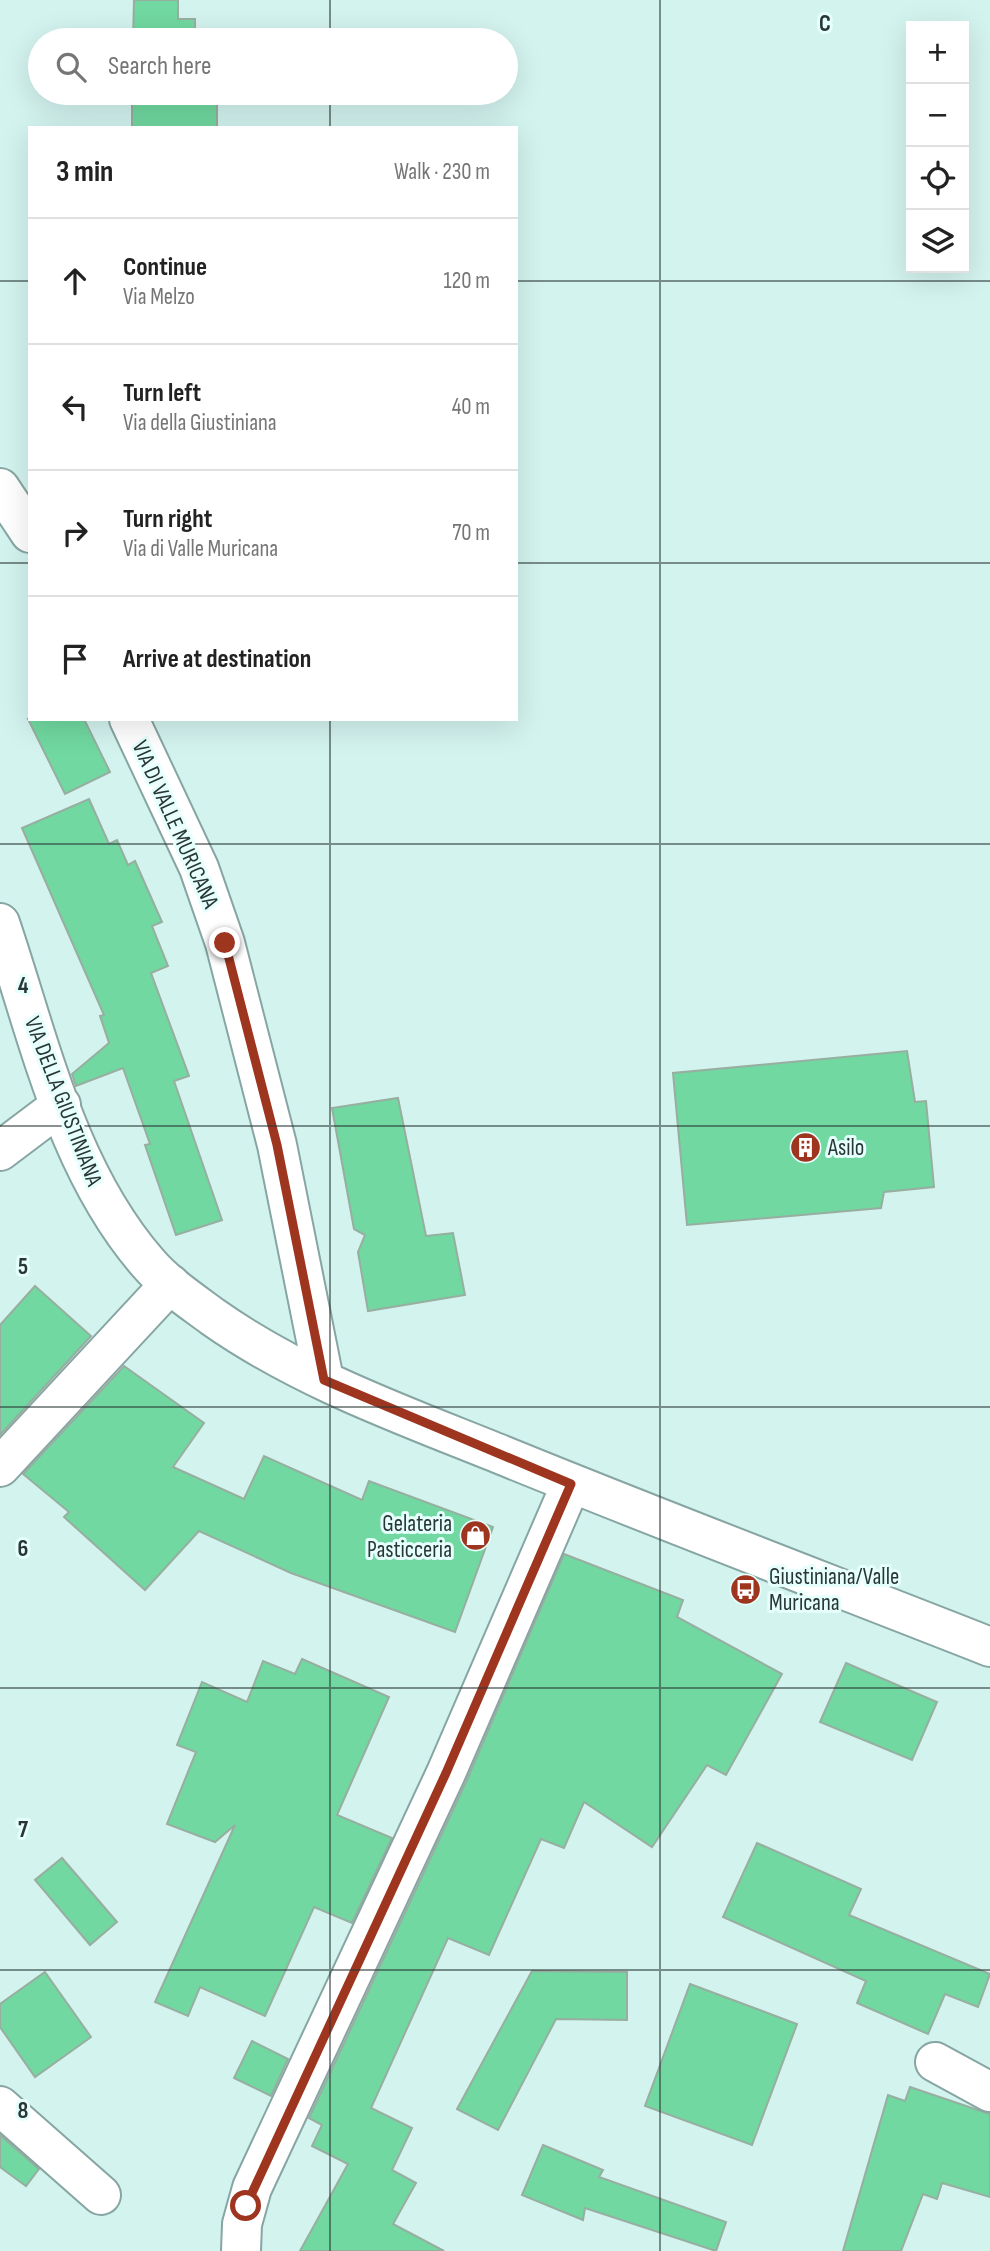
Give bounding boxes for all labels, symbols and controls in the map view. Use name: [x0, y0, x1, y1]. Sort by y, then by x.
text: C: [819, 10, 831, 38]
map controls: [906, 21, 969, 273]
button: +: [906, 21, 969, 84]
search box: [28, 28, 518, 105]
icon: search: [52, 48, 90, 86]
text: Search here: [108, 51, 211, 82]
button: −: [906, 84, 969, 147]
button: locate: [906, 147, 969, 210]
text: 3 min: [56, 154, 113, 190]
text: Walk · 230 m: [394, 158, 490, 186]
button: layers: [906, 210, 969, 273]
text: Continue: [123, 252, 207, 283]
icon: ahead: [56, 262, 94, 300]
text: 120 m: [444, 267, 490, 295]
text: Via Melzo: [123, 283, 195, 311]
text: Turn left: [123, 378, 201, 409]
icon: left: [56, 388, 94, 426]
text: 40 m: [452, 393, 490, 421]
text: Via della Giustiniana: [123, 409, 277, 437]
text: Turn right: [123, 504, 212, 535]
icon: right: [56, 514, 94, 552]
text: 70 m: [452, 519, 490, 547]
text: Via di Valle Muricana: [123, 535, 278, 563]
icon: arrive: [56, 640, 94, 678]
text: Arrive at destination: [123, 644, 311, 675]
street label: VIA DI VALLE MURICANA: [126, 736, 225, 913]
route end: [209, 927, 240, 958]
text: 4: [18, 972, 29, 1000]
street label: VIA DELLA GIUSTINIANA: [18, 1013, 108, 1190]
building icon: Asilo: [788, 1130, 822, 1164]
place label: Asilo: [827, 1134, 864, 1162]
text: 5: [18, 1253, 28, 1281]
place label: Gelateria Pasticceria: [367, 1510, 452, 1564]
shop icon: Gelateria Pasticceria: [458, 1519, 492, 1553]
text: 6: [18, 1535, 28, 1563]
place label: Giustiniana/Valle Muricana: [769, 1563, 899, 1617]
bus stop icon: Giustiniana/Valle Muricana: [729, 1572, 763, 1606]
text: 7: [18, 1816, 28, 1844]
text: 8: [18, 2097, 29, 2125]
route start: [230, 2190, 261, 2221]

